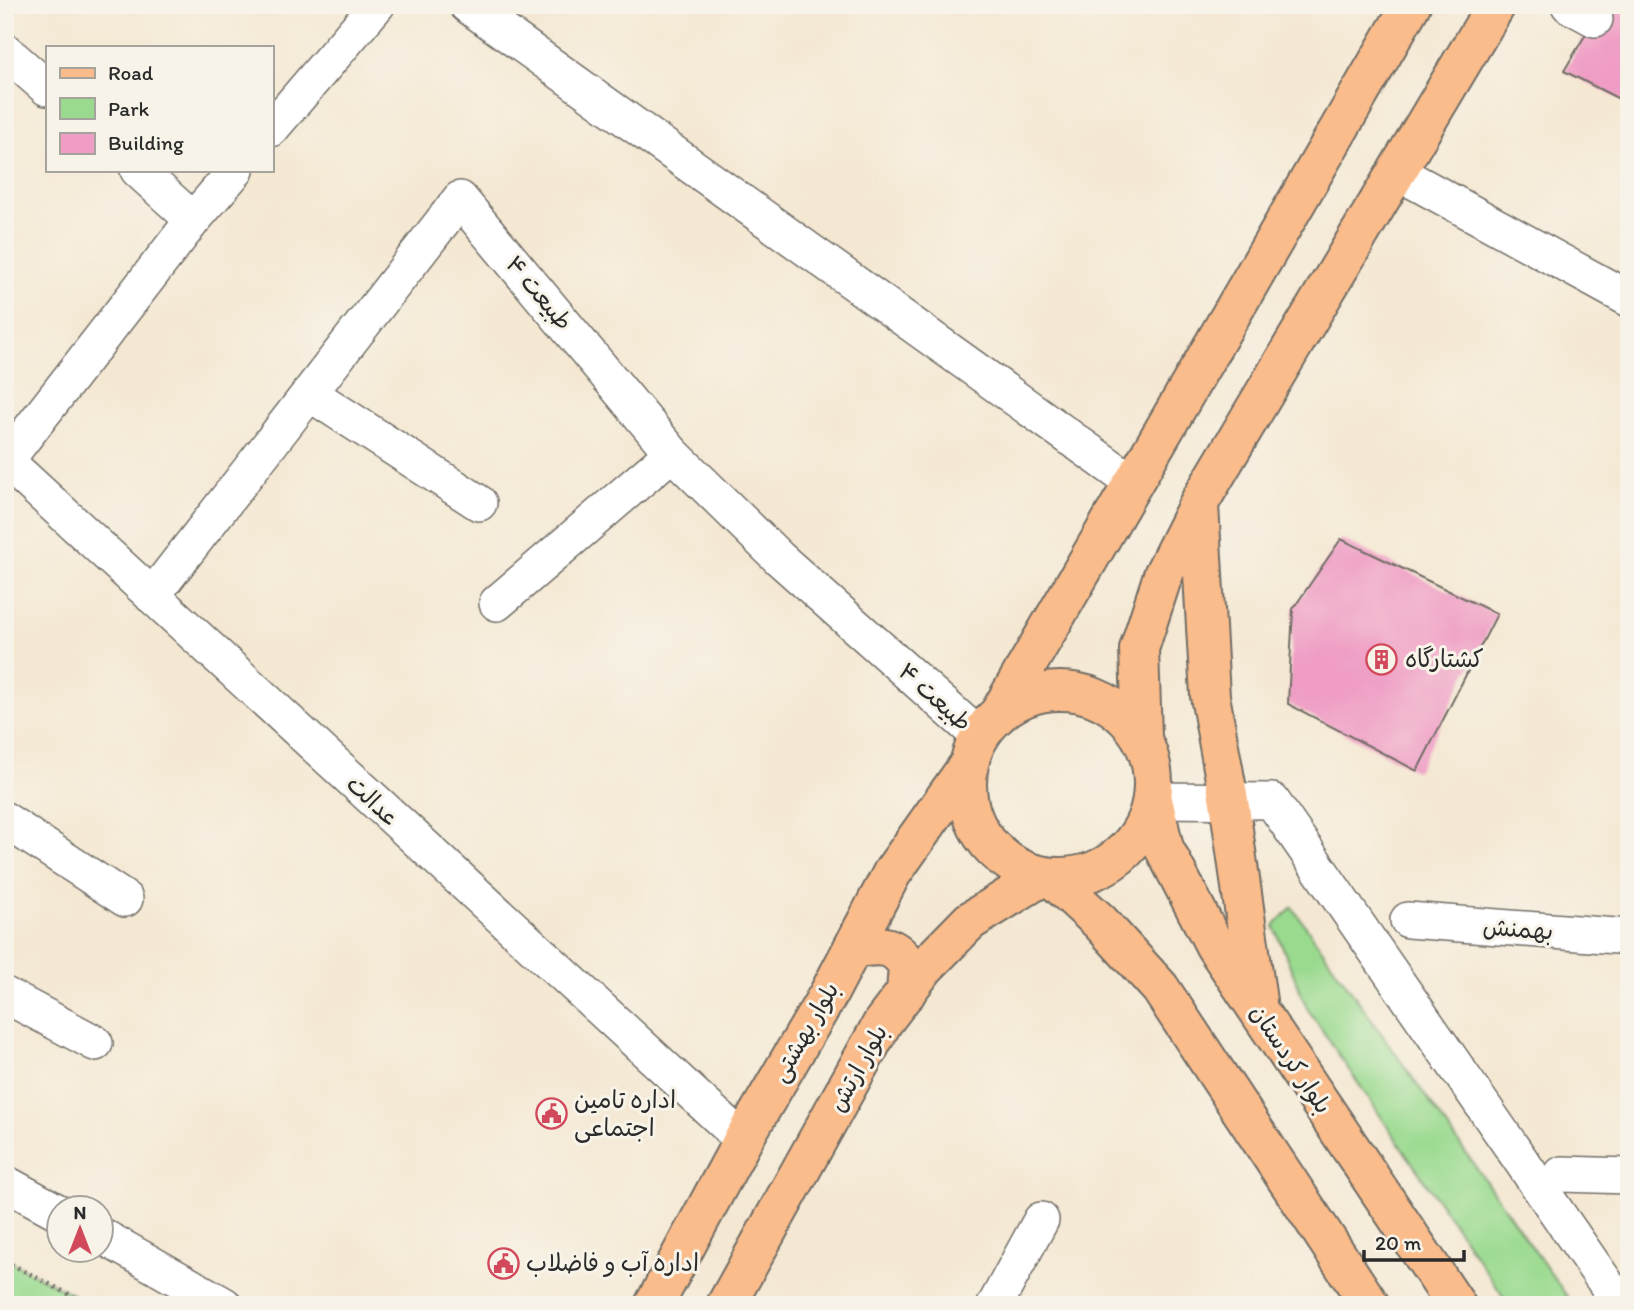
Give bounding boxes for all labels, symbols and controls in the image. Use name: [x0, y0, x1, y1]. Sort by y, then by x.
legend: [46, 46, 273, 172]
text: Road: [108, 60, 154, 85]
text: Park: [108, 96, 150, 121]
text: Building: [108, 130, 184, 155]
street label: طبیعت ۴: [500, 249, 579, 336]
building icon: کشتارگاه: [1365, 642, 1399, 676]
place label: کشتارگاه: [1405, 644, 1484, 673]
street label: طبیعت ۴: [893, 656, 978, 737]
street label: عدالت: [341, 769, 406, 832]
street label: بهمنش: [1482, 912, 1554, 945]
street label: بلوار بهشتی: [764, 977, 846, 1087]
street label: بلوار کردستان: [1243, 999, 1339, 1119]
street label: بلوار ارتش: [822, 1019, 894, 1117]
place label: اداره تامین اجتماعی: [574, 1085, 676, 1143]
public building icon: اداره تامین اجتماعی: [534, 1097, 568, 1131]
north arrow: [46, 1194, 116, 1264]
text: N: [74, 1201, 86, 1224]
scale bar: [1364, 1219, 1464, 1263]
text: 20 m: [1375, 1230, 1422, 1255]
public building icon: اداره آب و فاضلاب: [486, 1246, 520, 1280]
place label: اداره آب و فاضلاب: [526, 1248, 699, 1277]

